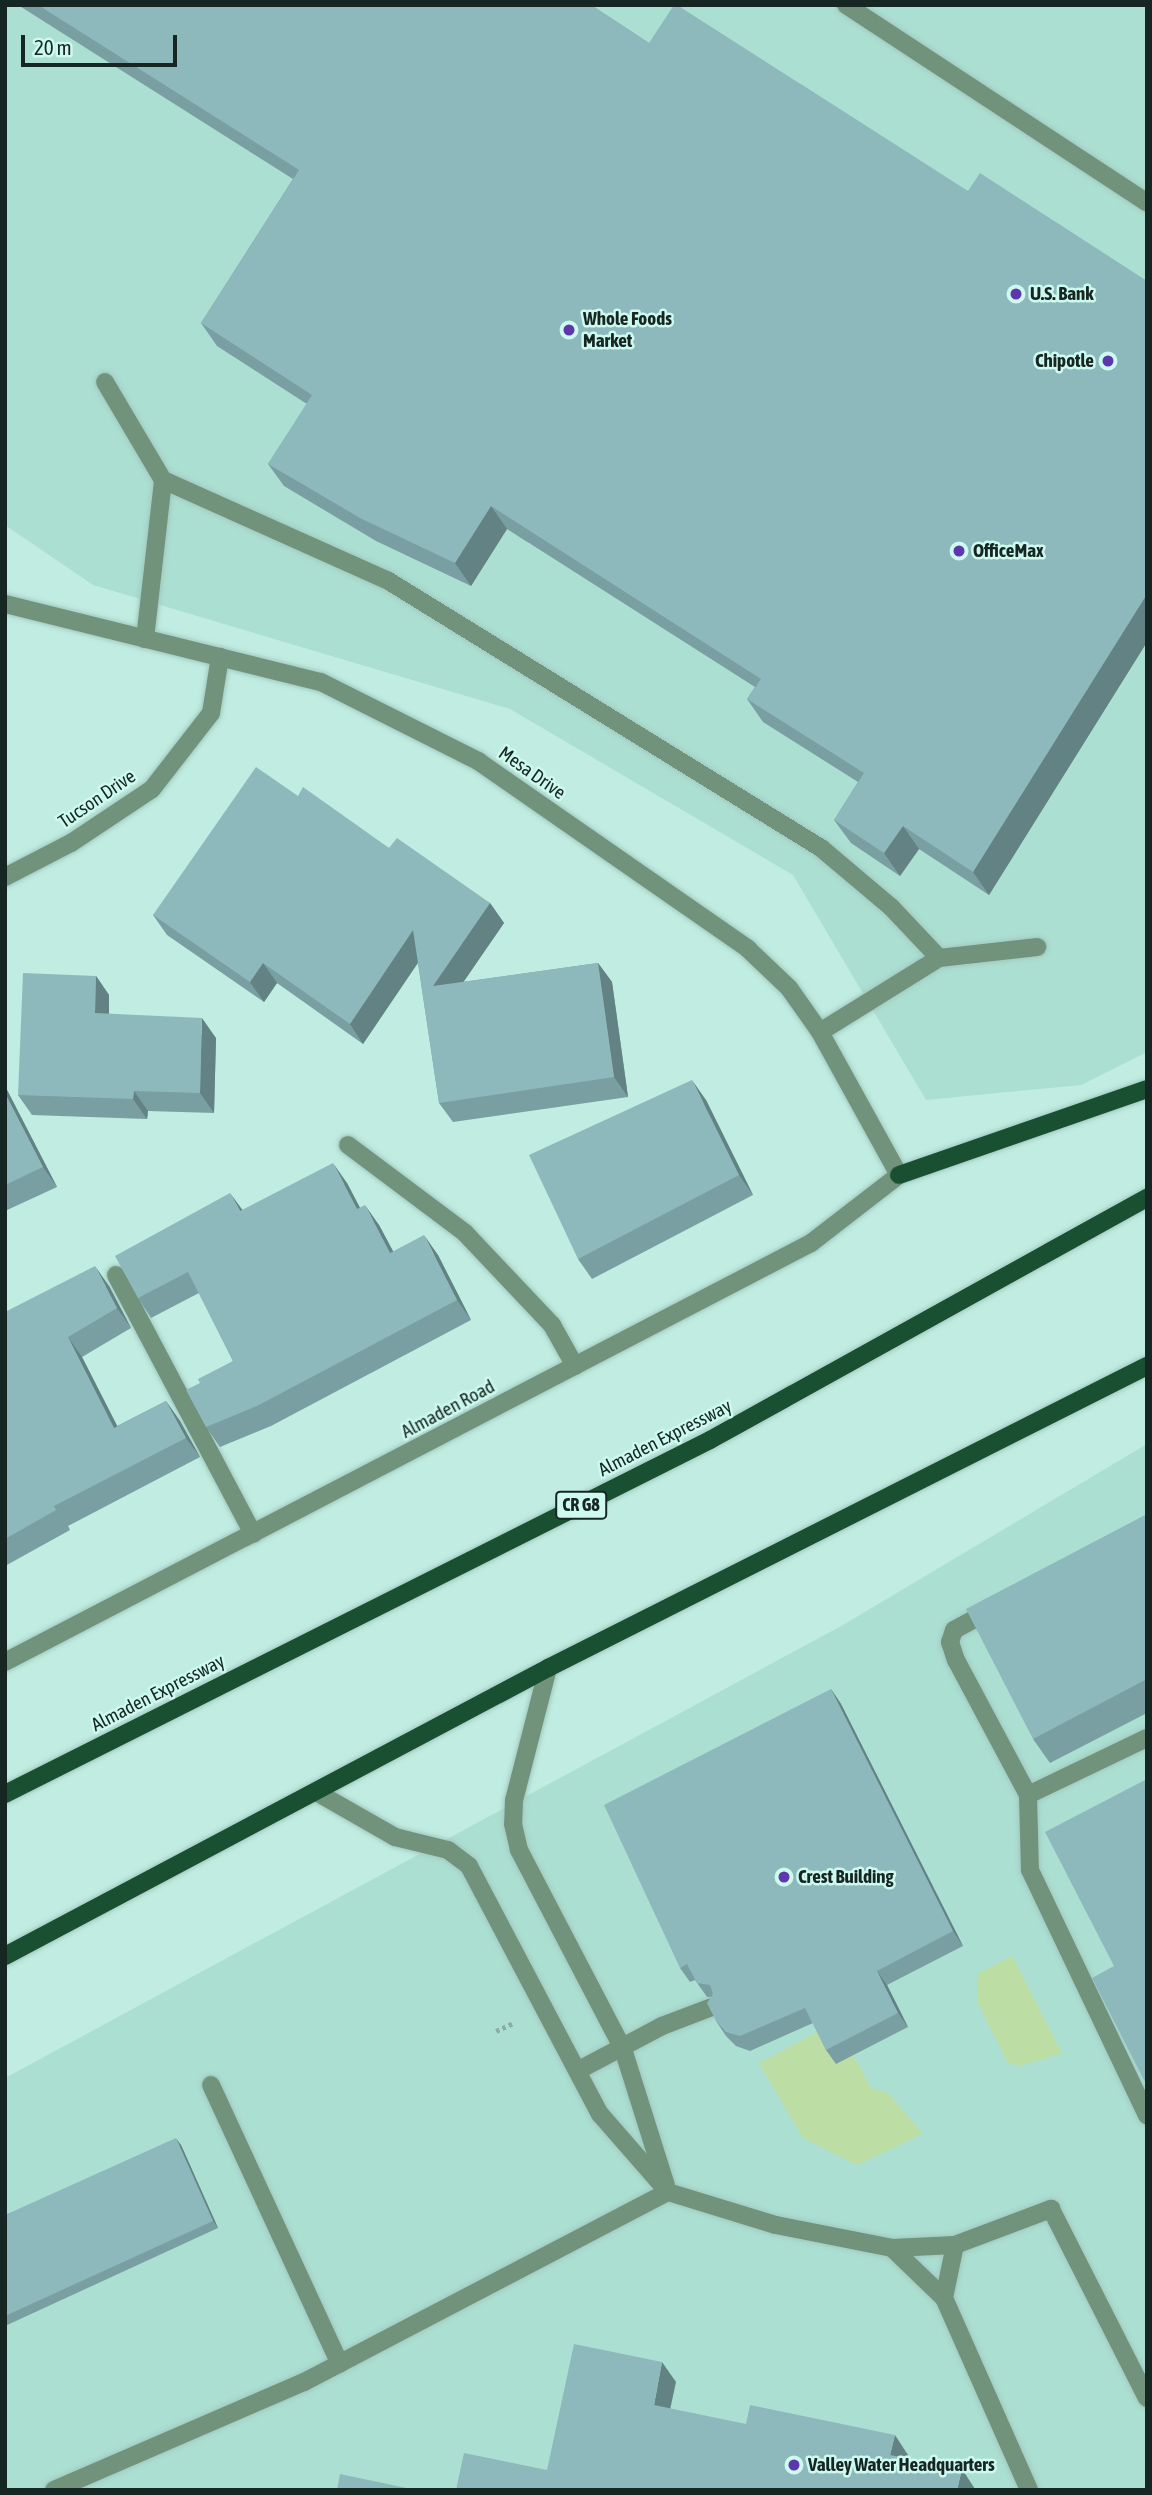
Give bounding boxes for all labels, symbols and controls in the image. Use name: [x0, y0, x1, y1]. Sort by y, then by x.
scale bar: [24, 21, 180, 65]
text: 20 m: [34, 35, 72, 59]
place label: U.S. Bank: [1030, 283, 1094, 305]
marker: U.S. Bank: [1008, 286, 1024, 302]
place label: Whole Foods Market: [583, 308, 672, 352]
marker: Whole Foods Market: [561, 322, 577, 338]
place label: Chipotle: [1035, 350, 1094, 372]
marker: Chipotle: [1100, 353, 1116, 369]
place label: OfficeMax: [973, 540, 1044, 562]
marker: OfficeMax: [951, 543, 967, 559]
street label: Mesa Drive: [494, 742, 570, 804]
street label: Tucson Drive: [54, 765, 140, 833]
street label: Almaden Road: [397, 1375, 499, 1443]
street label: Almaden Expressway: [595, 1395, 735, 1481]
road number: CR G8: [555, 1490, 607, 1520]
street label: Almaden Expressway: [88, 1650, 228, 1736]
place label: Crest Building: [798, 1866, 894, 1888]
marker: Crest Building: [776, 1869, 792, 1885]
place label: Valley Water Headquarters: [808, 2454, 995, 2476]
marker: Valley Water Headquarters: [786, 2457, 802, 2473]

